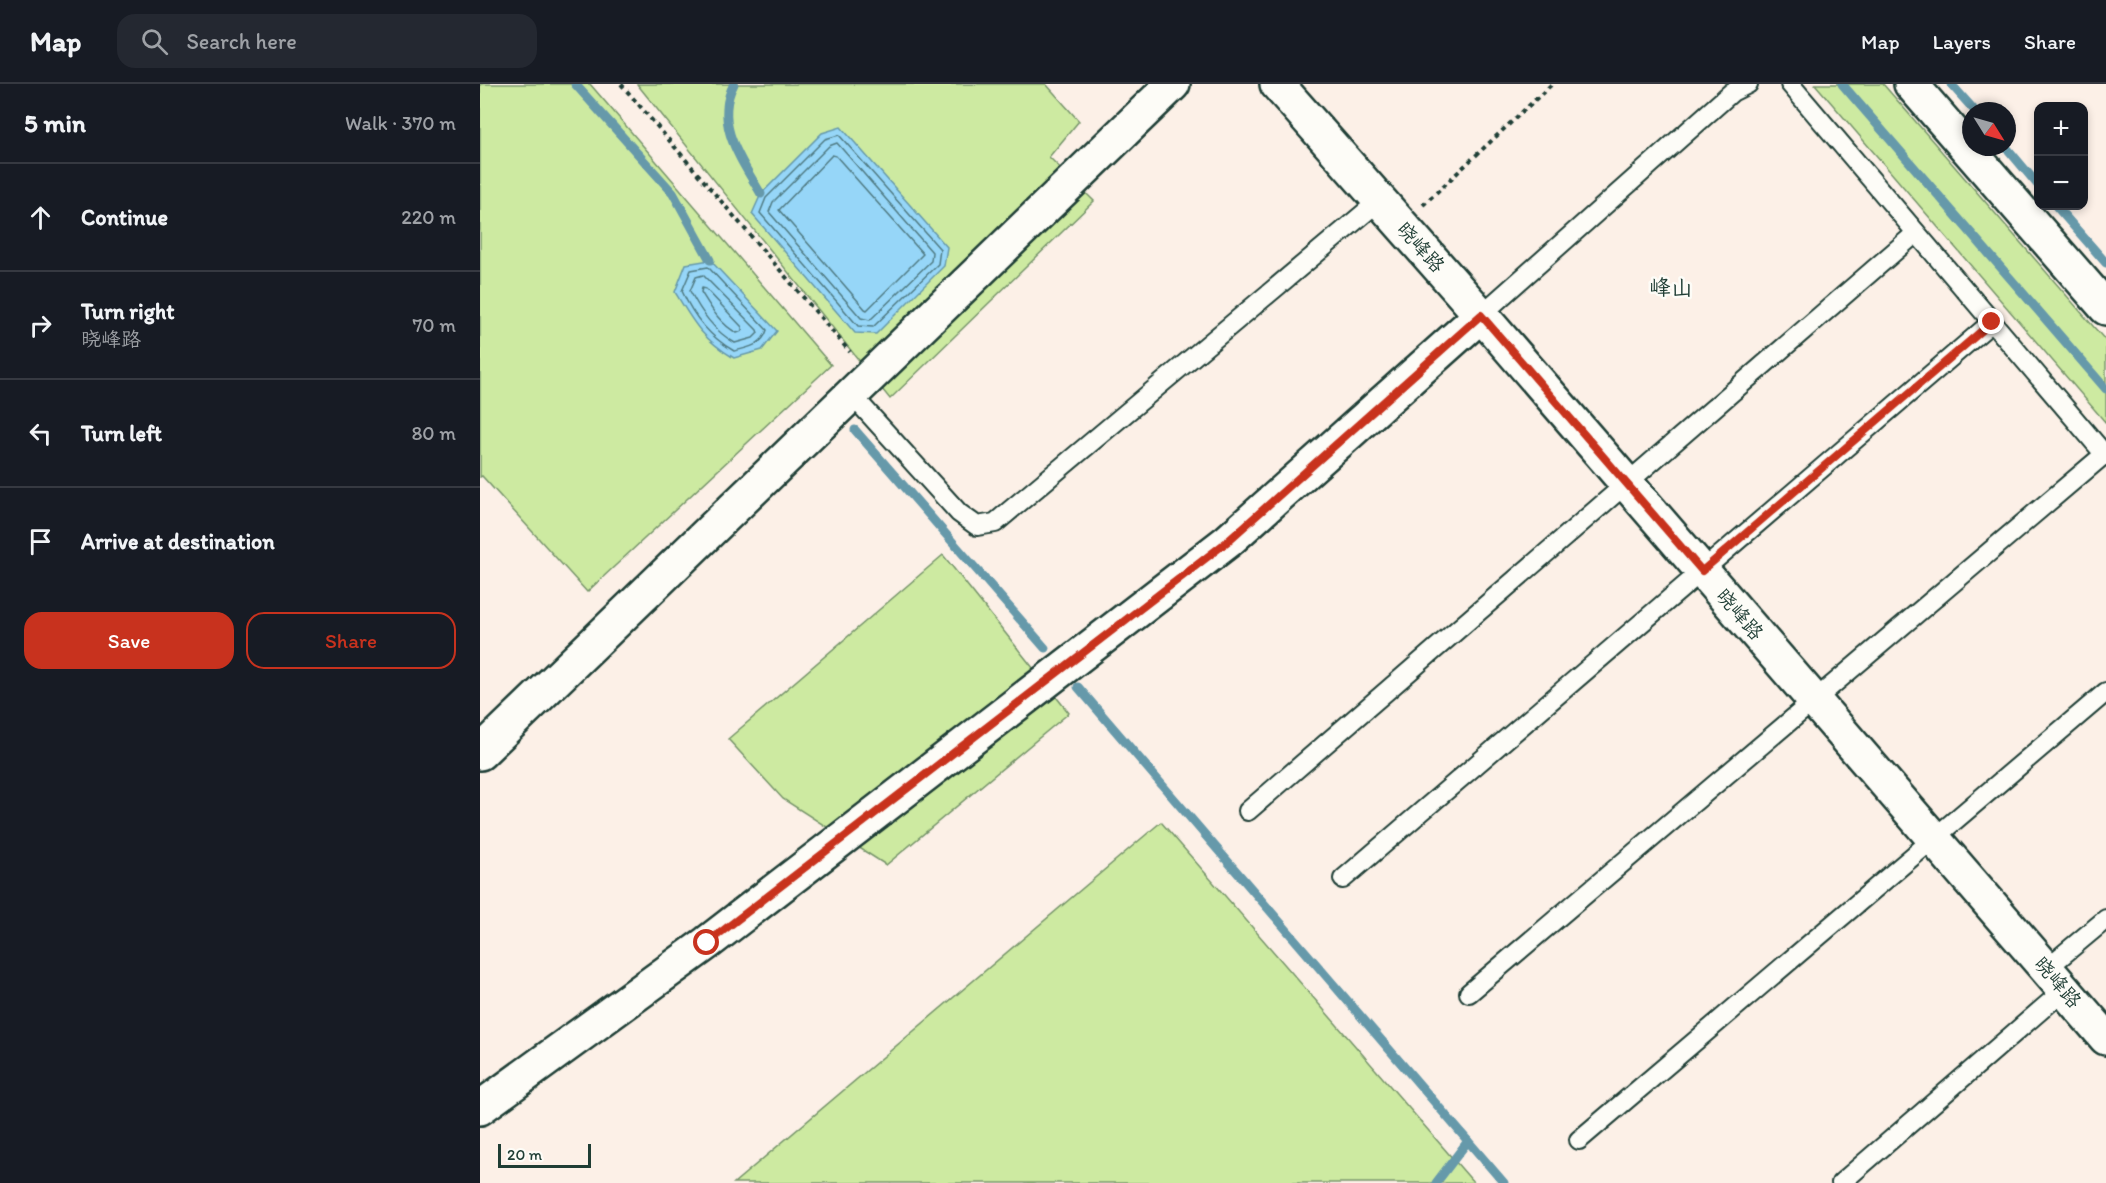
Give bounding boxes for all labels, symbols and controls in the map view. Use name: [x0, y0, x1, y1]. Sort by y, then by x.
search box: [117, 14, 537, 68]
text: Map: [30, 24, 81, 58]
icon: search: [138, 25, 171, 58]
text: Search here: [186, 28, 297, 55]
text: Map: [1861, 29, 1900, 54]
text: Layers: [1933, 29, 1991, 54]
text: Share: [2024, 29, 2076, 54]
north arrow: [1962, 102, 2016, 156]
map controls: [2034, 102, 2088, 210]
button: +: [2034, 102, 2088, 156]
text: 5 min: [24, 107, 86, 139]
text: Walk · 370 m: [345, 111, 456, 135]
button: −: [2034, 156, 2088, 210]
icon: ahead: [24, 201, 57, 234]
text: Continue: [81, 204, 168, 231]
text: 220 m: [401, 205, 456, 229]
street label: 晓峰路: [1392, 217, 1451, 278]
district label: 峰山: [1649, 274, 1693, 301]
text: Turn right: [81, 298, 175, 325]
route end: [1978, 308, 2004, 334]
icon: right: [24, 309, 57, 342]
text: 70 m: [412, 313, 456, 337]
text: 晓峰路: [81, 327, 141, 351]
icon: left: [24, 417, 57, 450]
text: Turn left: [81, 420, 162, 447]
text: 80 m: [411, 421, 456, 445]
icon: arrive: [24, 525, 57, 558]
text: Arrive at destination: [81, 528, 275, 555]
street label: 晓峰路: [1711, 583, 1769, 645]
button: Save: [24, 612, 234, 669]
button: Share: [246, 612, 456, 669]
route start: [693, 929, 719, 955]
street label: 晓峰路: [2029, 951, 2087, 1013]
scale bar: [498, 1141, 591, 1168]
text: 20 m: [507, 1145, 542, 1164]

